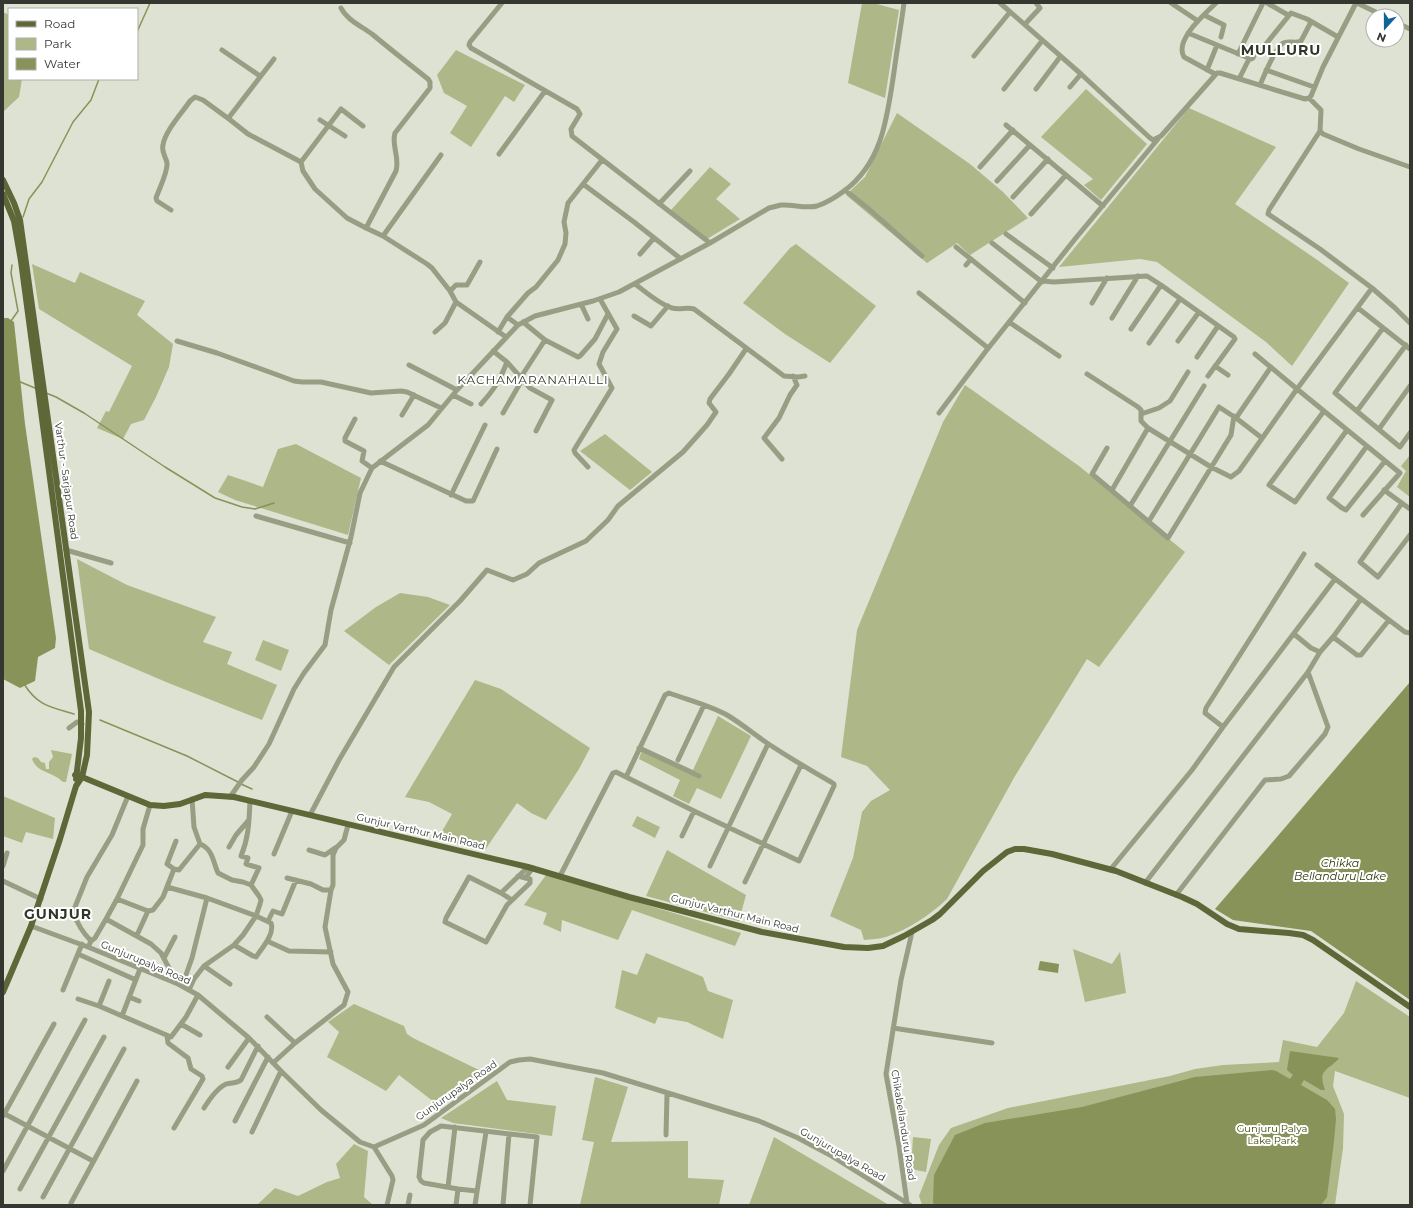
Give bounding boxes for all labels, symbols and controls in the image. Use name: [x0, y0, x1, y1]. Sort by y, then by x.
legend: [8, 8, 138, 80]
north arrow: [1365, 8, 1405, 48]
text: Road: [44, 16, 75, 31]
text: N: [1375, 29, 1388, 45]
text: Park: [44, 36, 72, 51]
district label: MULLURU: [1241, 41, 1321, 59]
text: Water: [44, 56, 81, 71]
district label: KACHAMARANAHALLI: [457, 372, 609, 387]
street label: Varthur - Sarjapur Road: [52, 422, 81, 540]
street label: Gunjur Varthur Main Road: [355, 810, 486, 853]
water label: Chikka Bellanduru Lake: [1294, 856, 1386, 883]
street label: Gunjur Varthur Main Road: [669, 891, 800, 936]
district label: GUNJUR: [24, 905, 92, 923]
street label: Gunjurupalya Road: [99, 938, 193, 987]
street label: Gunjurupalya Road: [413, 1057, 500, 1123]
street label: Chikabellanduru Road: [888, 1069, 919, 1181]
park label: Gunjuru Palya Lake Park: [1237, 1122, 1307, 1147]
street label: Gunjurupalya Road: [798, 1125, 888, 1184]

